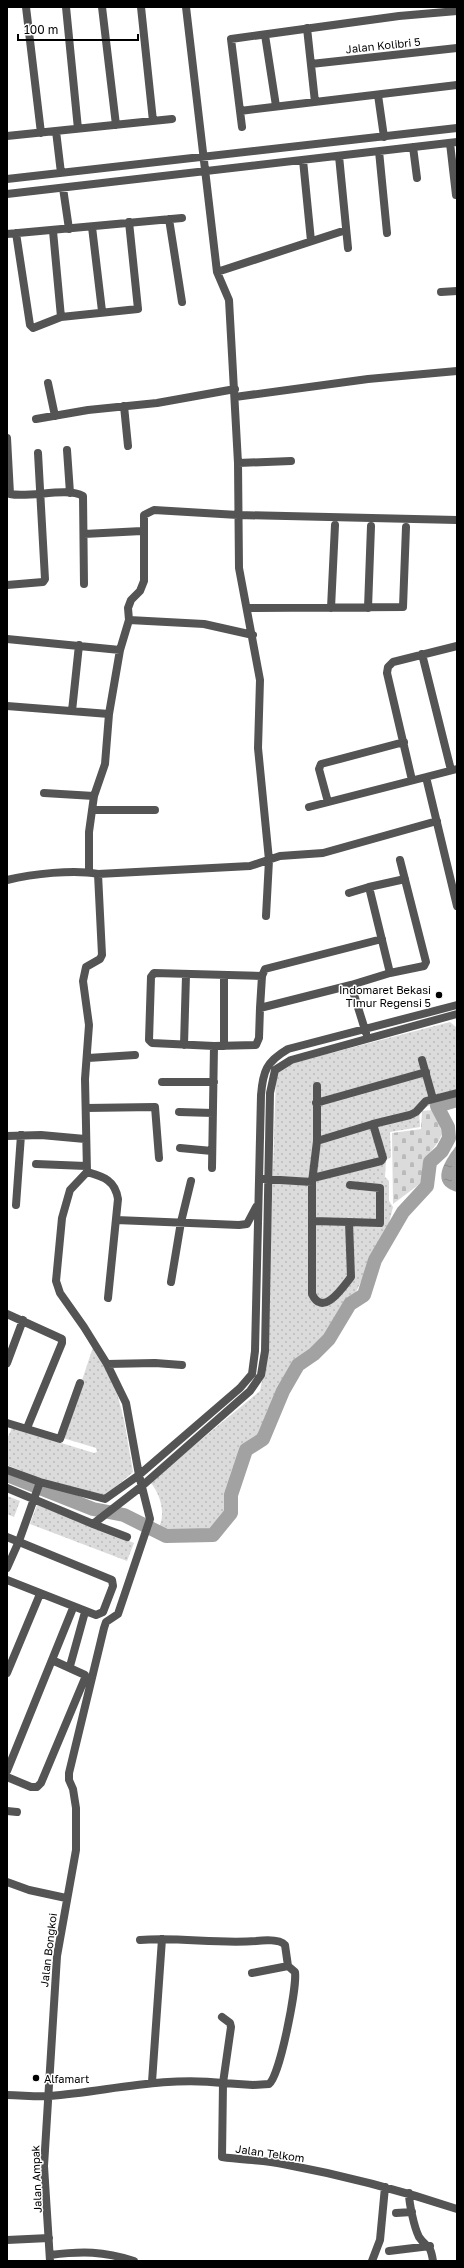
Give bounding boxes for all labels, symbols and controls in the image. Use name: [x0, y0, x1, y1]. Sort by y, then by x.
scale bar: [18, 16, 138, 42]
text: 100 m: [24, 22, 58, 37]
street label: Jalan Kolibri 5: [345, 35, 421, 55]
place label: Indomaret Bekasi TImur Regensi 5: [339, 983, 431, 1009]
marker: Indomaret Bekasi TImur Regensi 5: [434, 990, 444, 1000]
street label: Jalan Bongkoi: [37, 1912, 59, 1988]
place label: Alfamart: [44, 2072, 89, 2085]
marker: Alfamart: [31, 2073, 41, 2083]
street label: Jalan Telkom: [235, 2142, 305, 2164]
street label: Jalan Ampak: [28, 2145, 44, 2213]

